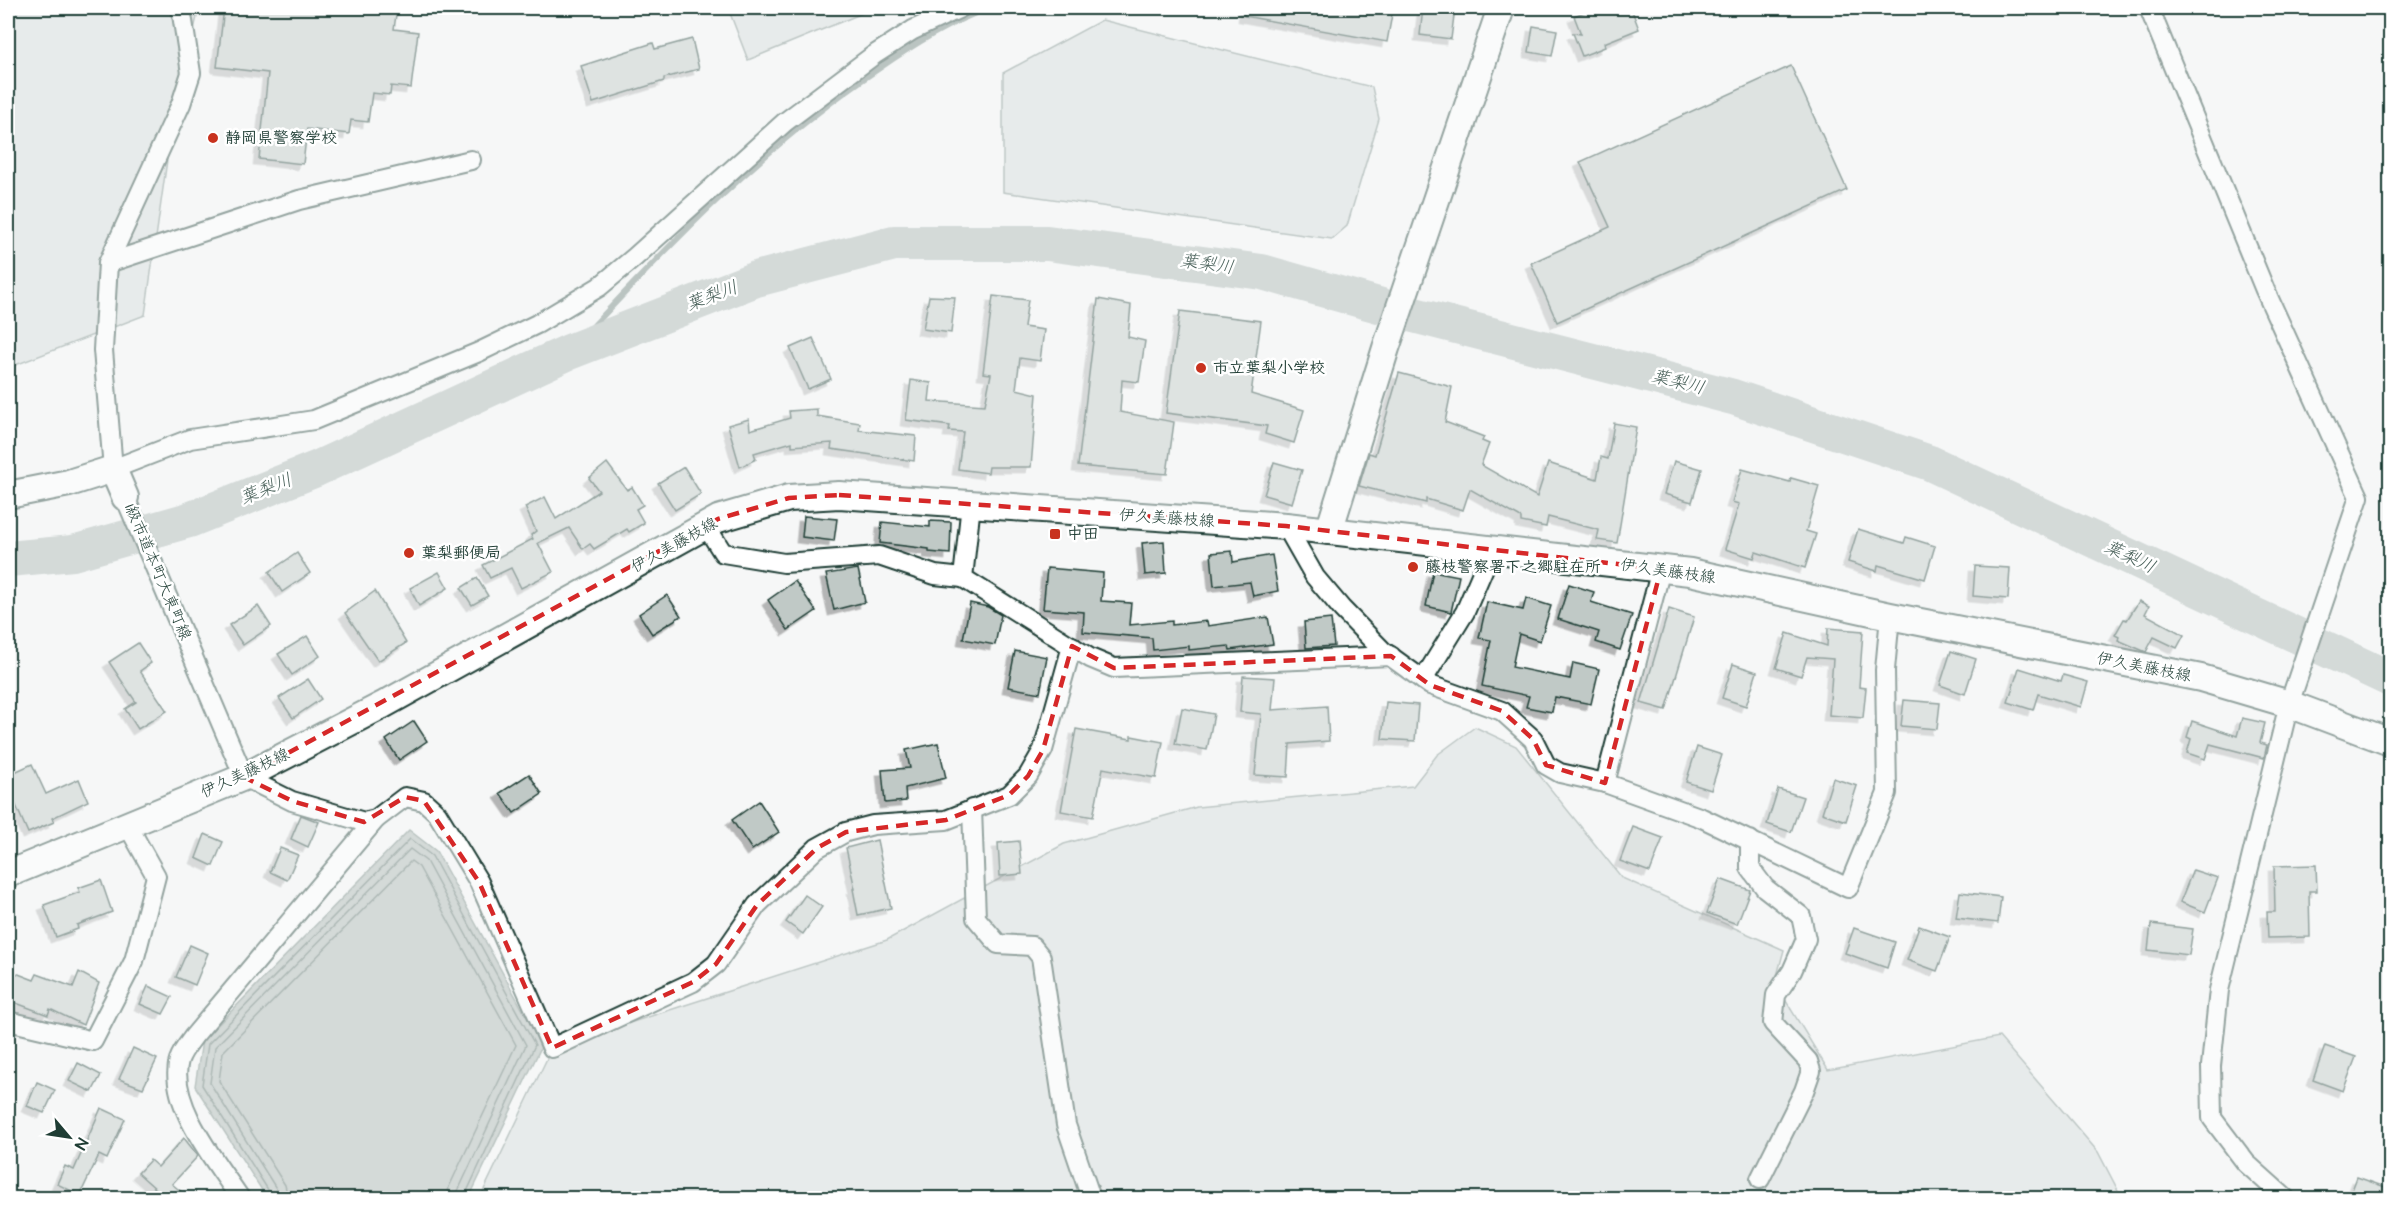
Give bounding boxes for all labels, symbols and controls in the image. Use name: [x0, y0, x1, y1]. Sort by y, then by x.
place label: 静岡県警察学校: [225, 127, 337, 149]
marker: 静岡県警察学校: [206, 131, 220, 145]
water label: 葉梨川: [1179, 248, 1235, 280]
water label: 葉梨川: [682, 275, 742, 317]
place label: 市立葉梨小学校: [1213, 357, 1325, 379]
marker: 市立葉梨小学校: [1194, 361, 1208, 375]
water label: 葉梨川: [1649, 363, 1707, 401]
water label: 葉梨川: [236, 467, 296, 511]
street label: 1級市道本町大東町線: [119, 500, 197, 644]
street label: 伊久美藤枝線: [1118, 504, 1216, 532]
street label: 伊久美藤枝線: [627, 512, 721, 578]
place label: 中田: [1067, 523, 1099, 545]
marker: 中田: [1048, 527, 1062, 541]
water label: 葉梨川: [2100, 534, 2160, 580]
place label: 葉梨郵便局: [421, 542, 501, 564]
marker: 葉梨郵便局: [402, 546, 416, 560]
street label: 伊久美藤枝線: [1619, 553, 1717, 589]
place label: 藤枝警察署下之郷駐在所: [1425, 556, 1601, 578]
marker: 藤枝警察署下之郷駐在所: [1406, 560, 1420, 574]
street label: 伊久美藤枝線: [2095, 647, 2193, 687]
street label: 伊久美藤枝線: [197, 743, 293, 803]
north arrow: [39, 1107, 99, 1167]
text: N: [69, 1134, 93, 1154]

